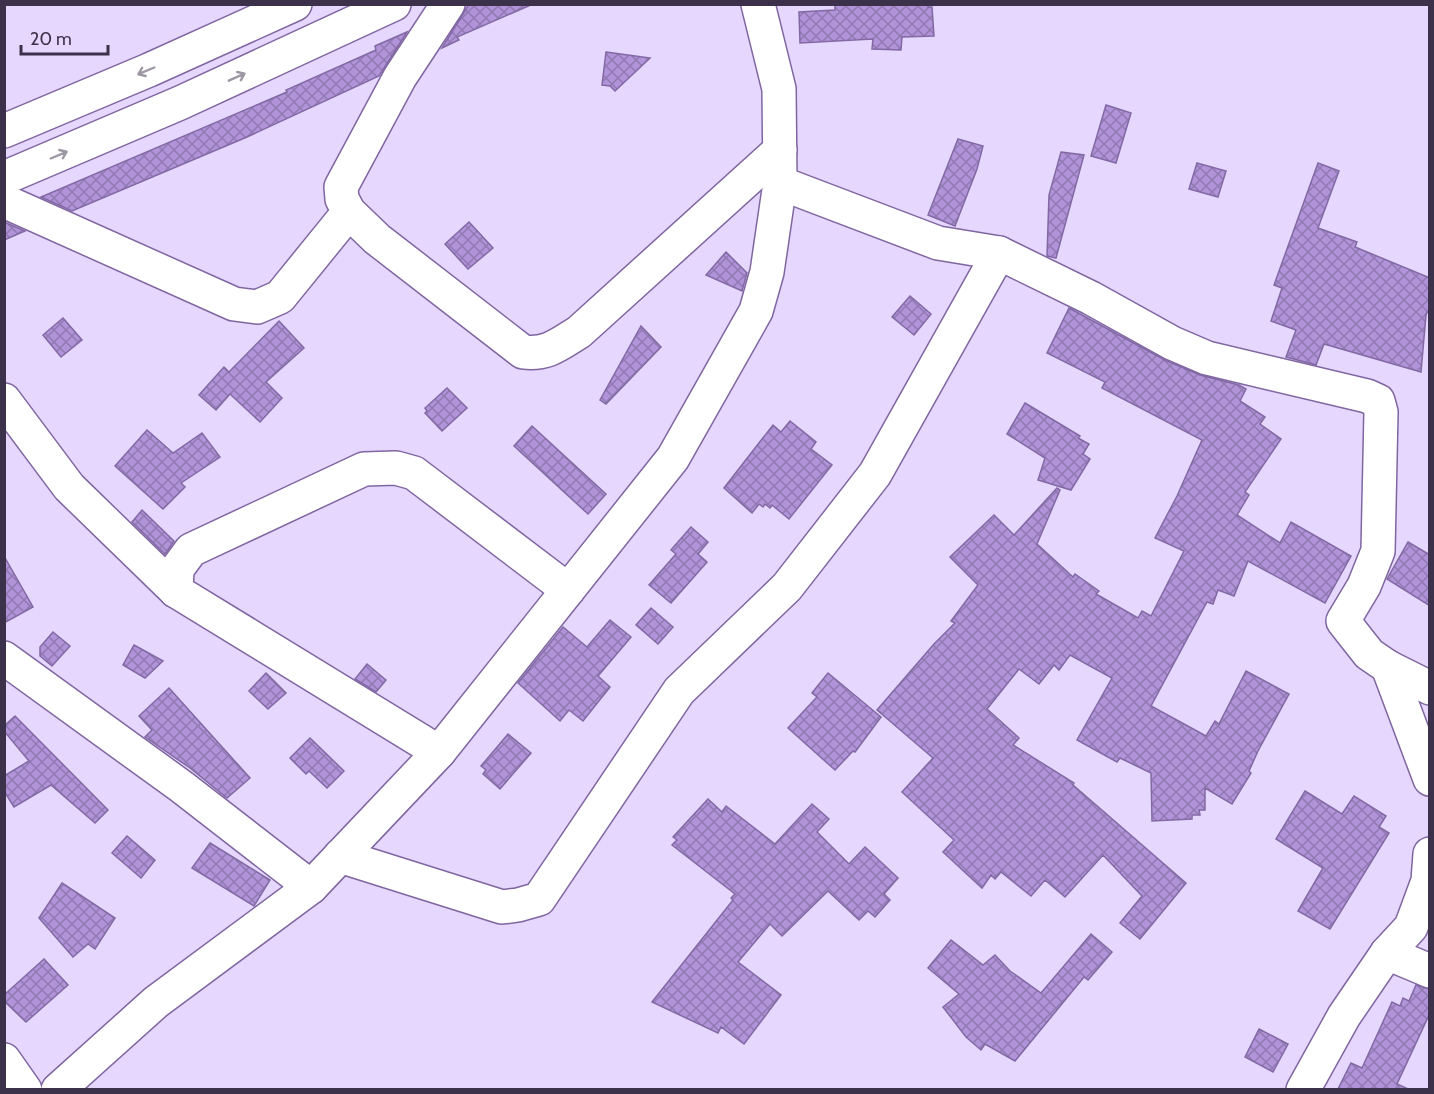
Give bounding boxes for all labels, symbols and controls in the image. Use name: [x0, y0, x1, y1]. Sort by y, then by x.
scale bar: [21, 18, 108, 56]
text: 20 m: [30, 28, 72, 50]
one-way arrow: [137, 66, 155, 77]
one-way arrow: [228, 71, 246, 83]
one-way arrow: [49, 149, 67, 160]

